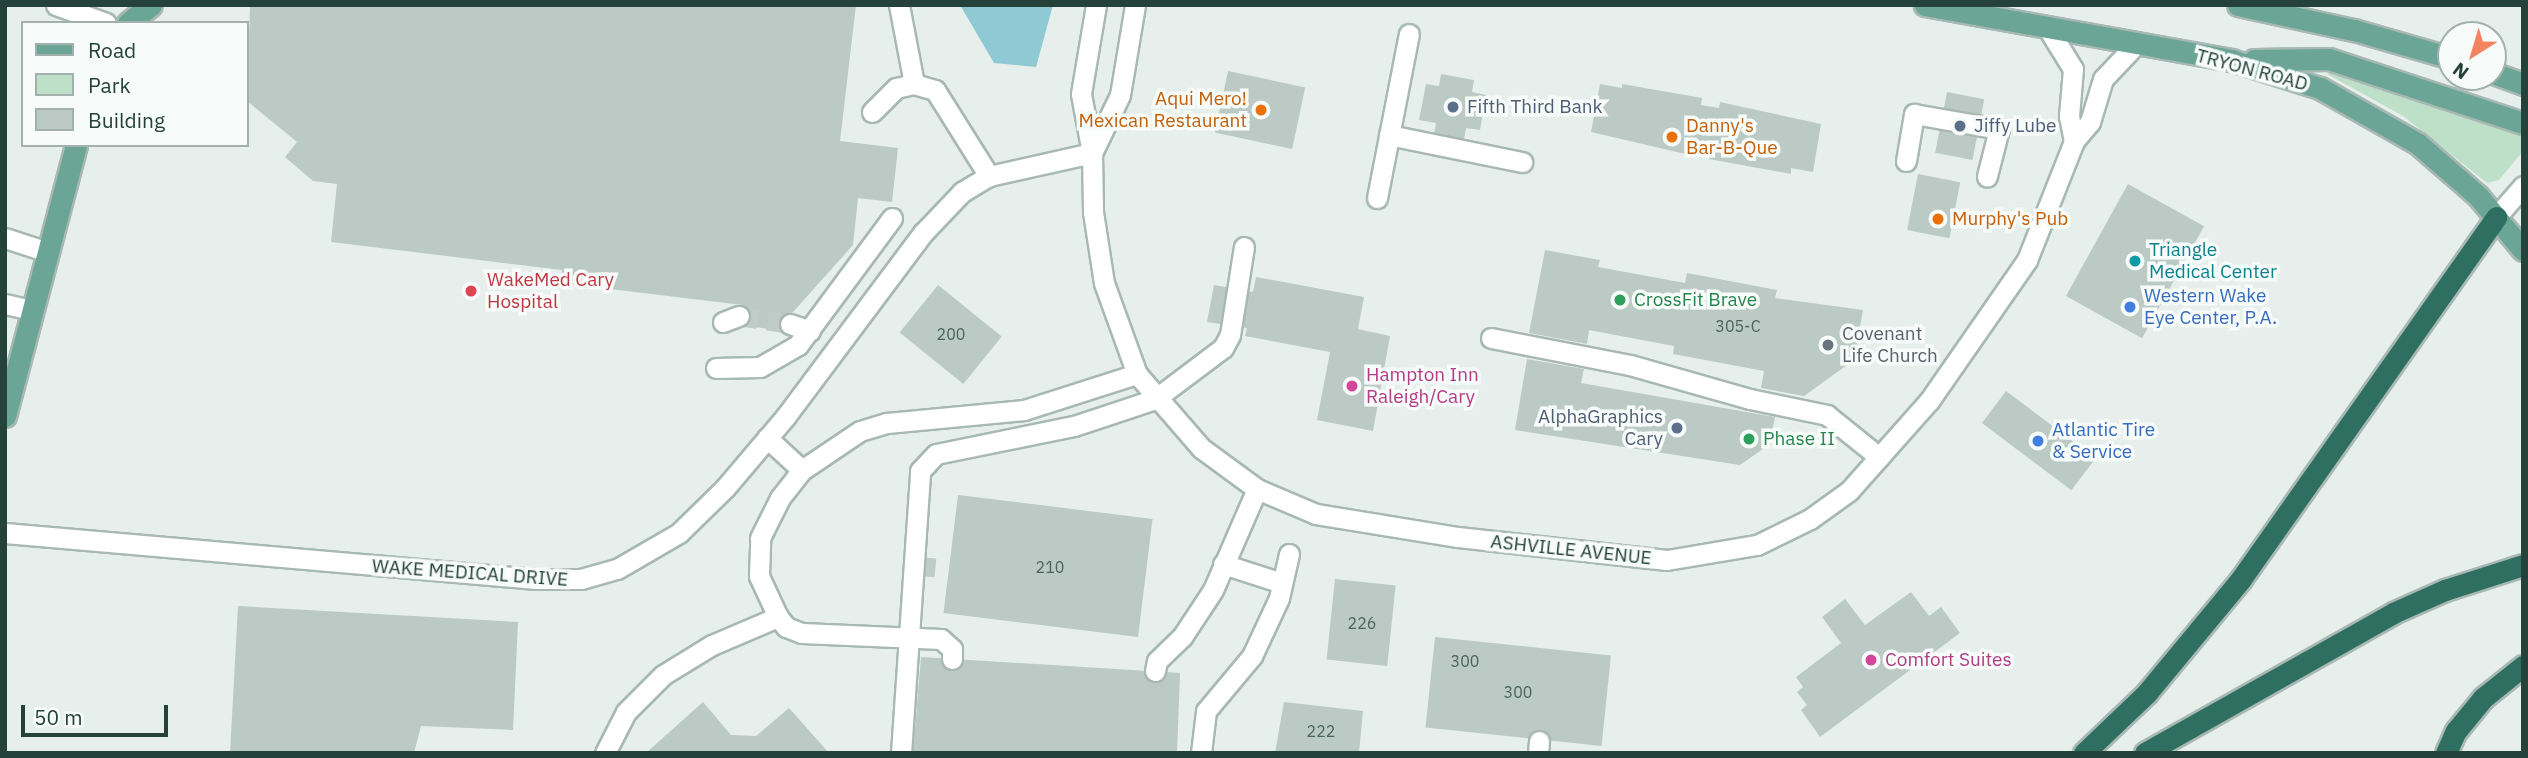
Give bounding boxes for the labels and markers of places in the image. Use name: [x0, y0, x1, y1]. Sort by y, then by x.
place label: Aqui Mero! Mexican Restaurant: [1078, 88, 1247, 132]
place label: Fifth Third Bank: [1467, 96, 1603, 118]
marker: Fifth Third Bank: [1445, 99, 1461, 115]
marker: Aqui Mero! Mexican Restaurant: [1253, 102, 1269, 118]
place label: Danny's Bar-B-Que: [1686, 115, 1778, 159]
place label: Jiffy Lube: [1974, 115, 2056, 137]
marker: Jiffy Lube: [1952, 118, 1968, 134]
marker: Danny's Bar-B-Que: [1664, 129, 1680, 145]
place label: Murphy's Pub: [1952, 208, 2068, 230]
marker: Murphy's Pub: [1930, 211, 1946, 227]
place label: Triangle Medical Center: [2149, 239, 2277, 283]
marker: Triangle Medical Center: [2127, 253, 2143, 269]
place label: WakeMed Cary Hospital: [487, 269, 614, 313]
marker: WakeMed Cary Hospital: [461, 281, 481, 301]
place label: Western Wake Eye Center, P.A.: [2144, 285, 2277, 329]
place label: CrossFit Brave: [1634, 289, 1757, 311]
marker: CrossFit Brave: [1612, 292, 1628, 308]
marker: Western Wake Eye Center, P.A.: [2122, 299, 2138, 315]
place label: Covenant Life Church: [1842, 323, 1938, 367]
marker: Covenant Life Church: [1820, 337, 1836, 353]
place label: Hampton Inn Raleigh/Cary: [1366, 364, 1479, 408]
marker: Hampton Inn Raleigh/Cary: [1344, 378, 1360, 394]
place label: AlphaGraphics Cary: [1538, 406, 1663, 450]
place label: Atlantic Tire & Service: [2052, 419, 2155, 463]
marker: AlphaGraphics Cary: [1669, 420, 1685, 436]
place label: Phase II: [1763, 428, 1835, 450]
marker: Phase II: [1741, 431, 1757, 447]
marker: Atlantic Tire & Service: [2030, 433, 2046, 449]
place label: Comfort Suites: [1885, 649, 2012, 671]
marker: Comfort Suites: [1863, 652, 1879, 668]

